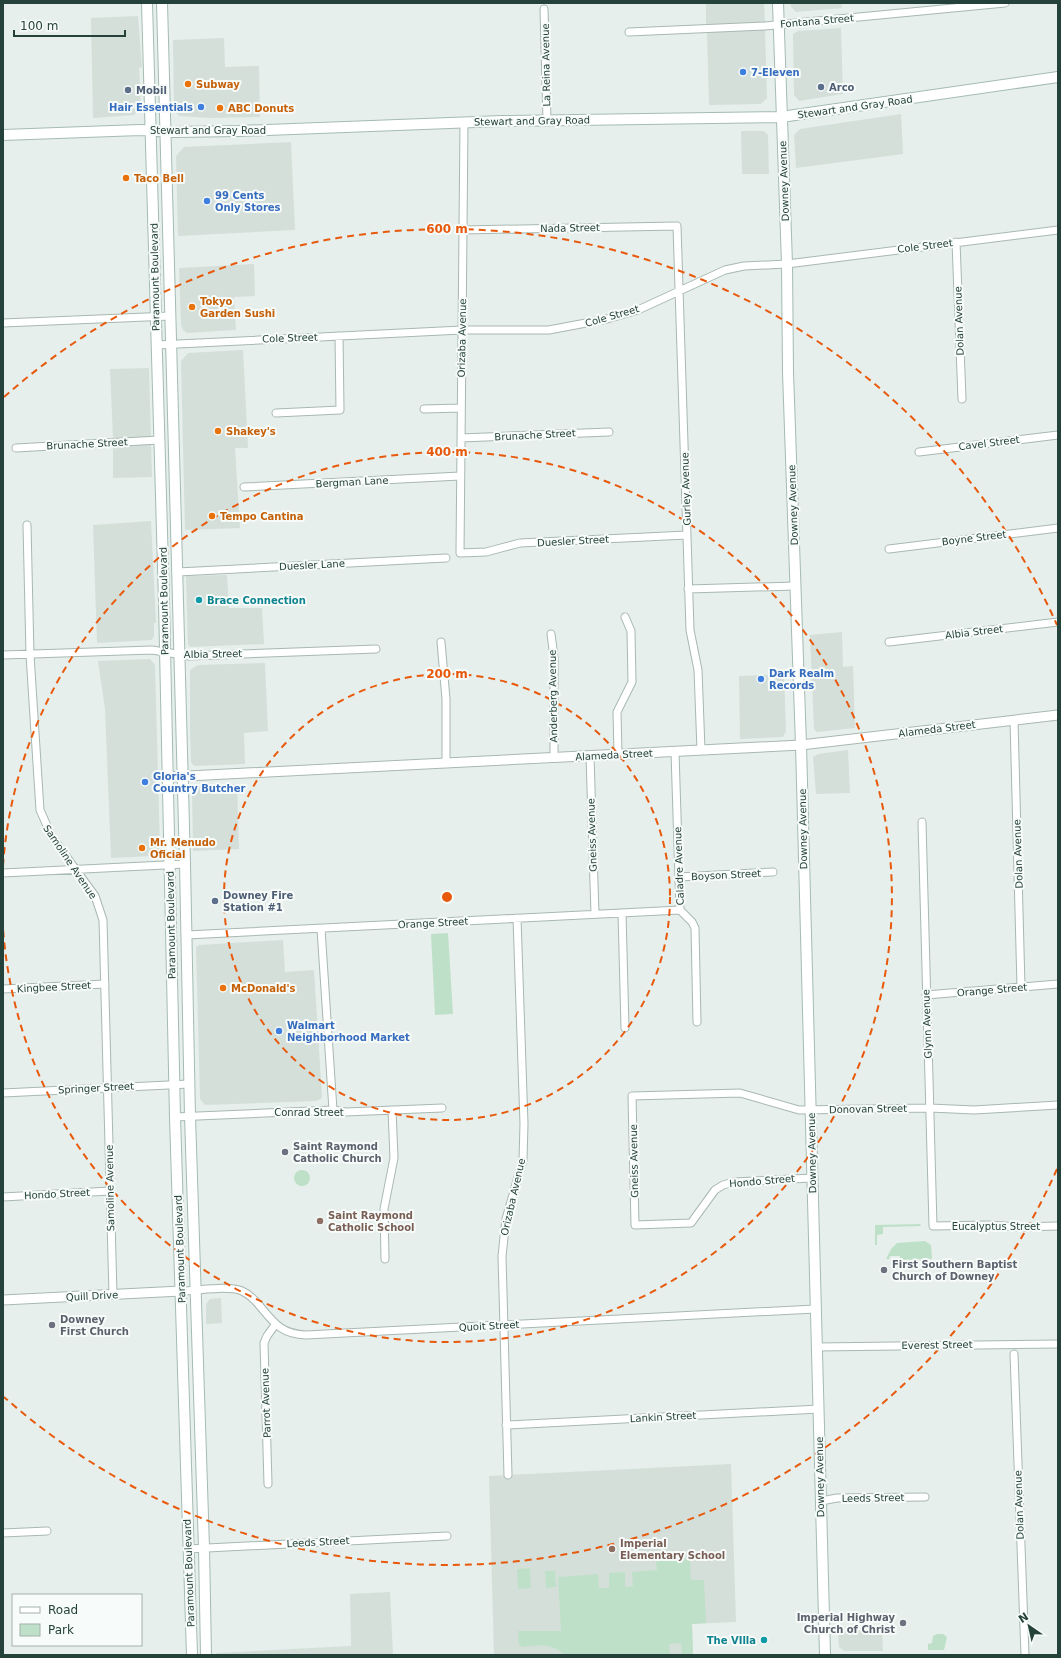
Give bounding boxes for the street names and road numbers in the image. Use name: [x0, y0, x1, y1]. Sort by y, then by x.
street label: Fontana Street: [780, 12, 854, 30]
street label: La Reina Avenue: [540, 23, 552, 107]
street label: Stewart and Gray Road: [797, 93, 913, 121]
street label: Stewart and Gray Road: [474, 114, 590, 128]
street label: Stewart and Gray Road: [150, 125, 266, 136]
street label: Downey Avenue: [777, 140, 791, 222]
street label: Nada Street: [540, 222, 600, 234]
street label: Paramount Boulevard: [149, 223, 161, 331]
street label: Cole Street: [897, 237, 953, 255]
street label: Dolan Avenue: [952, 286, 966, 356]
street label: Orizaba Avenue: [456, 298, 468, 378]
street label: Cole Street: [584, 303, 640, 329]
street label: Cole Street: [262, 332, 318, 344]
street label: Brunache Street: [494, 427, 576, 443]
street label: Cavel Street: [958, 434, 1020, 452]
street label: Brunache Street: [46, 436, 128, 452]
street label: Gurley Avenue: [679, 452, 693, 526]
street label: Downey Avenue: [786, 464, 800, 546]
street label: Bergman Lane: [315, 475, 389, 489]
street label: Boyne Street: [941, 529, 1007, 547]
street label: Duesler Street: [537, 534, 609, 548]
street label: Paramount Boulevard: [158, 547, 170, 655]
street label: Duesler Lane: [279, 558, 345, 572]
street label: Albia Street: [944, 623, 1004, 641]
street label: Albia Street: [184, 648, 242, 660]
street label: Anderberg Avenue: [547, 649, 559, 743]
street label: Alameda Street: [898, 719, 976, 739]
street label: Alameda Street: [575, 747, 653, 763]
street label: Downey Avenue: [797, 789, 809, 869]
street label: Gneiss Avenue: [585, 798, 599, 872]
street label: Dolan Avenue: [1011, 819, 1025, 889]
street label: Samoline Avenue: [41, 823, 99, 901]
street label: Caladre Avenue: [672, 826, 686, 906]
street label: Boyson Street: [691, 868, 761, 882]
street label: Paramount Boulevard: [165, 871, 177, 979]
street label: Orange Street: [398, 916, 469, 930]
street label: Kingbee Street: [17, 980, 91, 994]
street label: Orange Street: [956, 981, 1028, 999]
street label: Glynn Avenue: [920, 989, 934, 1059]
street label: Springer Street: [58, 1081, 134, 1095]
street label: Donovan Street: [829, 1103, 907, 1115]
street label: Conrad Street: [274, 1107, 344, 1118]
street label: Downey Avenue: [806, 1113, 818, 1193]
street label: Gneiss Avenue: [628, 1124, 640, 1198]
street label: Samoline Avenue: [104, 1145, 116, 1231]
street label: Orizaba Avenue: [499, 1157, 527, 1237]
street label: Hondo Street: [729, 1173, 795, 1189]
street label: Hondo Street: [24, 1187, 90, 1201]
street label: Paramount Boulevard: [173, 1195, 187, 1303]
street label: Eucalyptus Street: [952, 1221, 1040, 1232]
street label: Quill Drive: [66, 1289, 118, 1303]
street label: Quoit Street: [458, 1319, 520, 1333]
street label: Everest Street: [901, 1339, 973, 1351]
street label: Parrot Avenue: [259, 1368, 273, 1438]
street label: Lankin Street: [629, 1410, 697, 1424]
street label: Downey Avenue: [814, 1437, 826, 1517]
street label: Dolan Avenue: [1012, 1470, 1026, 1540]
street label: Leeds Street: [841, 1492, 905, 1504]
street label: Paramount Boulevard: [182, 1519, 196, 1627]
street label: Leeds Street: [286, 1535, 350, 1549]

